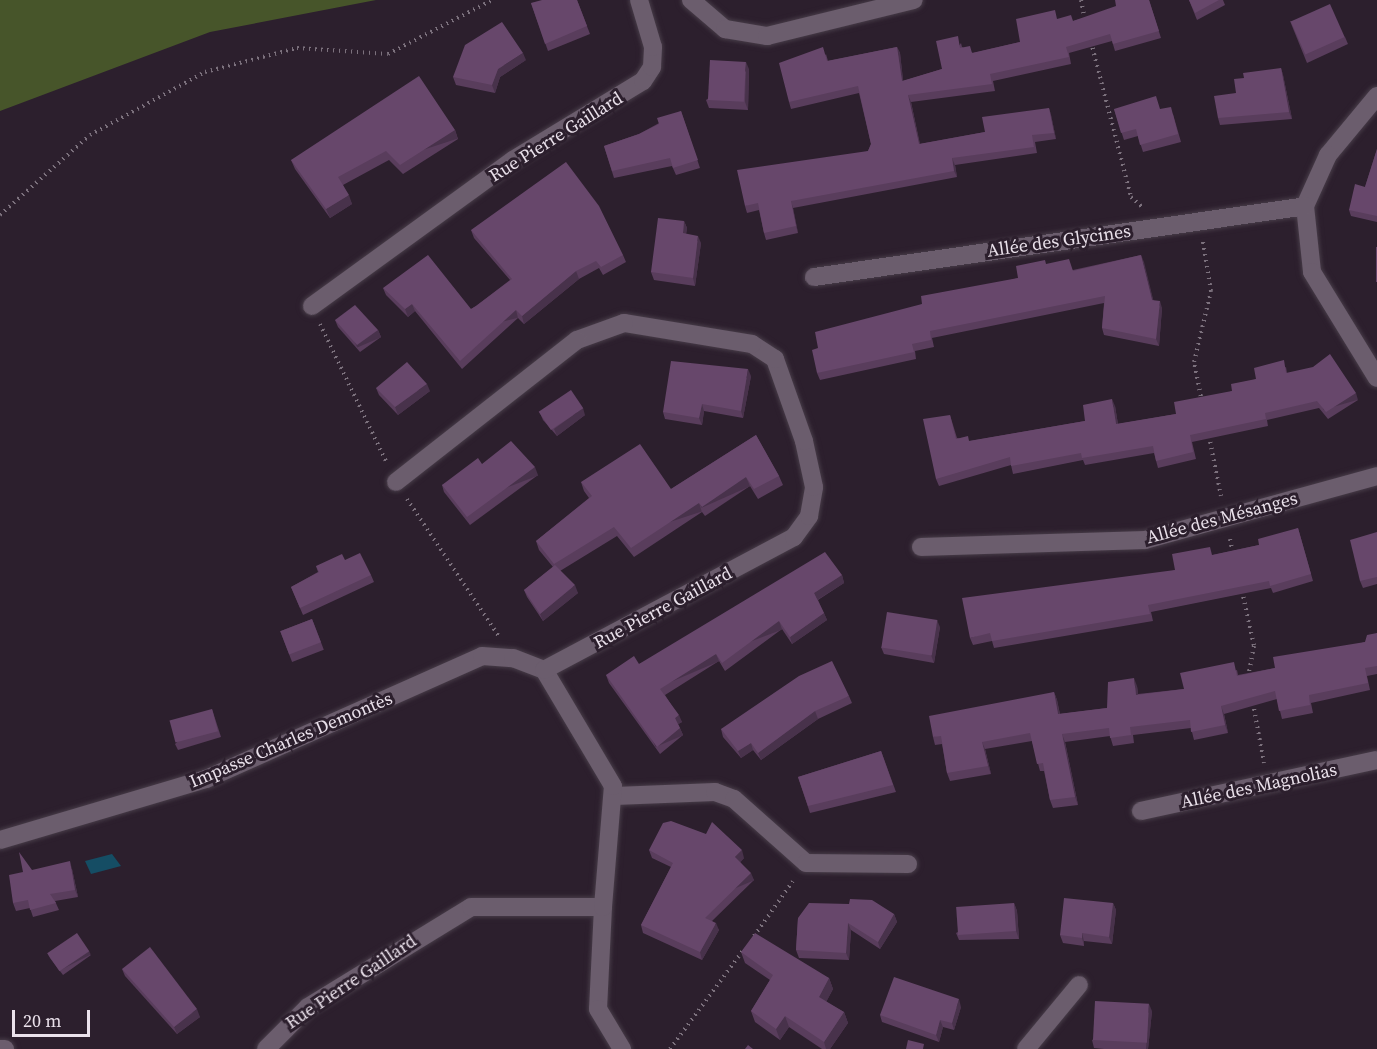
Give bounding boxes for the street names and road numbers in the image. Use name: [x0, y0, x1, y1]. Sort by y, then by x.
street label: Rue Pierre Gaillard: [485, 87, 627, 187]
street label: Allée des Glycines: [986, 220, 1132, 262]
street label: Allée des Mésanges: [1144, 487, 1300, 549]
street label: Rue Pierre Gaillard: [590, 563, 736, 653]
street label: Impasse Charles Demontès: [186, 687, 396, 793]
street label: Allée des Magnolias: [1179, 759, 1339, 813]
street label: Rue Pierre Gaillard: [282, 930, 420, 1034]

